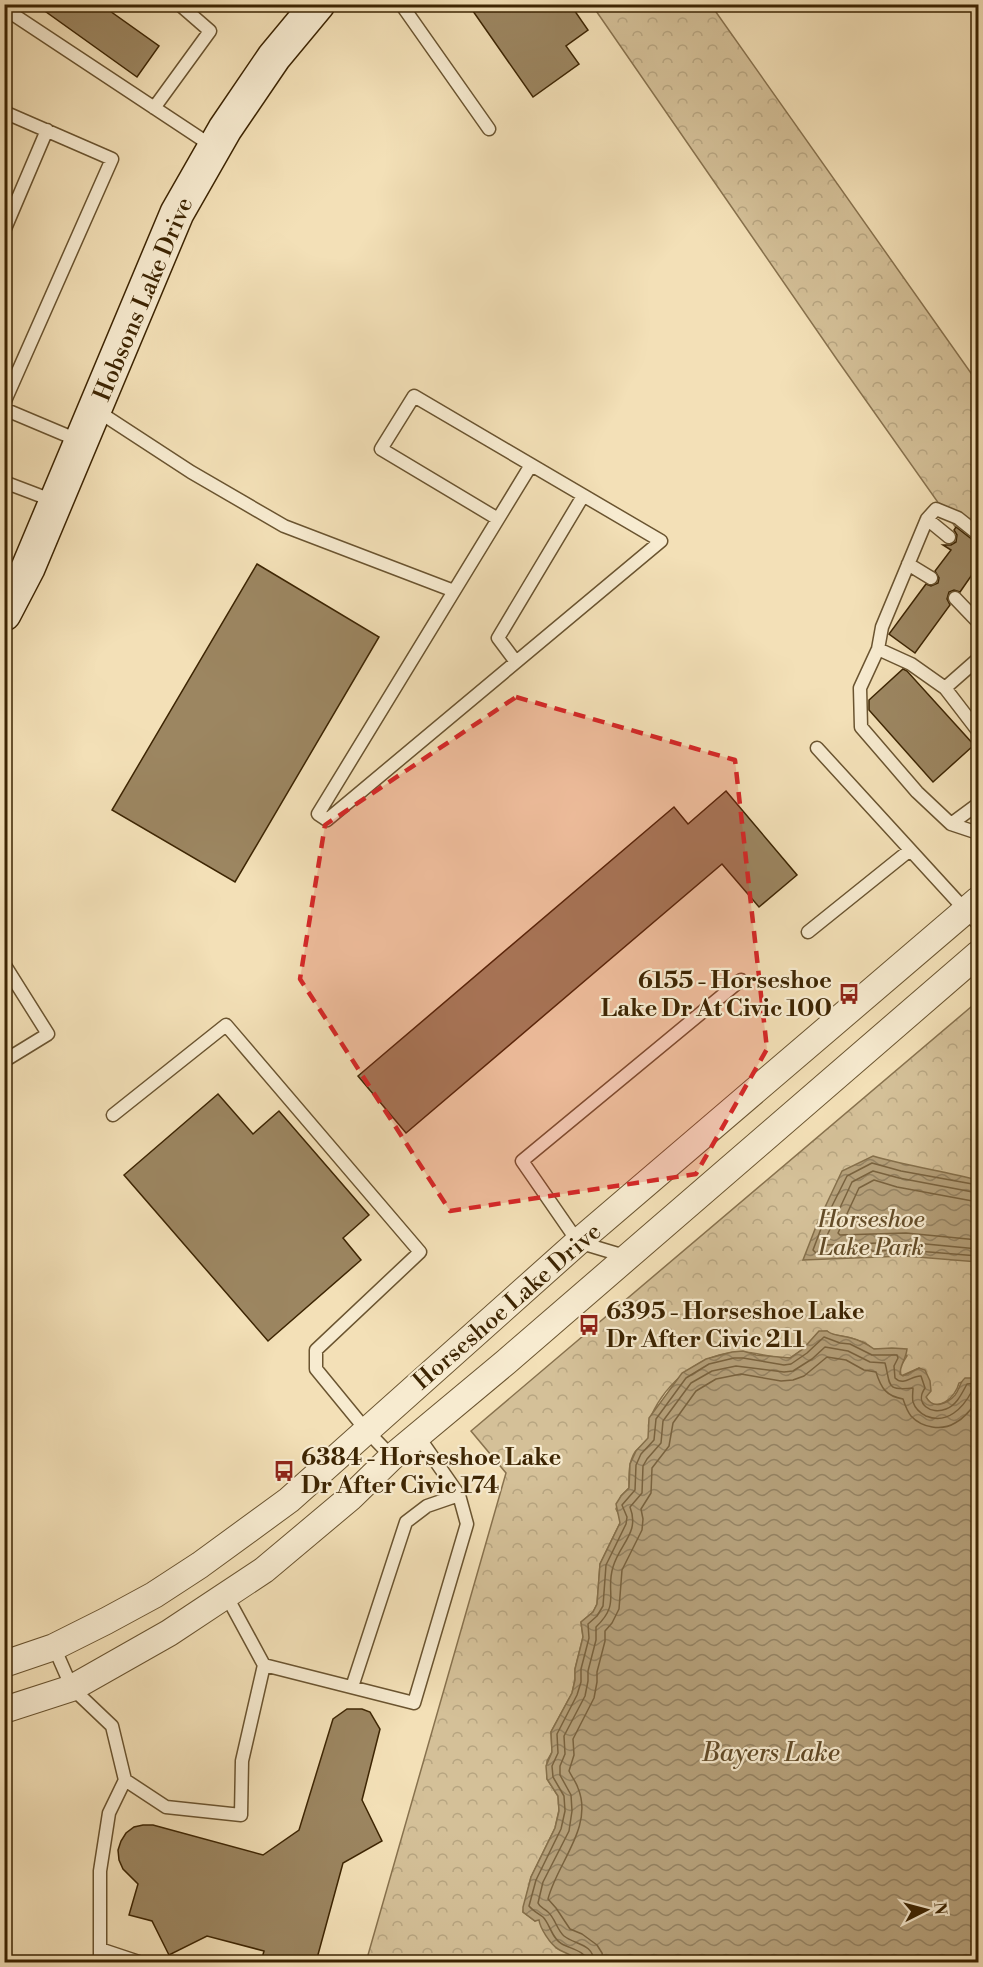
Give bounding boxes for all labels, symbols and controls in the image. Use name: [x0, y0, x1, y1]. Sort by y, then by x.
street label: Hobsons Lake Drive: [87, 193, 200, 406]
place label: 6155 - Horseshoe Lake Dr At Civic 100: [601, 966, 832, 1024]
bus stop icon: 6155 - Horseshoe Lake Dr At Civic 100: [837, 982, 861, 1006]
park label: Horseshoe Lake Park: [816, 1205, 925, 1263]
street label: Horseshoe Lake Drive: [407, 1217, 608, 1397]
place label: 6395 - Horseshoe Lake Dr After Civic 211: [606, 1297, 865, 1355]
bus stop icon: 6395 - Horseshoe Lake Dr After Civic 211: [577, 1313, 601, 1337]
place label: 6384 - Horseshoe Lake Dr After Civic 174: [301, 1443, 562, 1501]
bus stop icon: 6384 - Horseshoe Lake Dr After Civic 174: [272, 1459, 296, 1483]
water label: Bayers Lake: [701, 1737, 840, 1769]
north arrow: [896, 1880, 956, 1940]
text: N: [929, 1901, 951, 1916]

